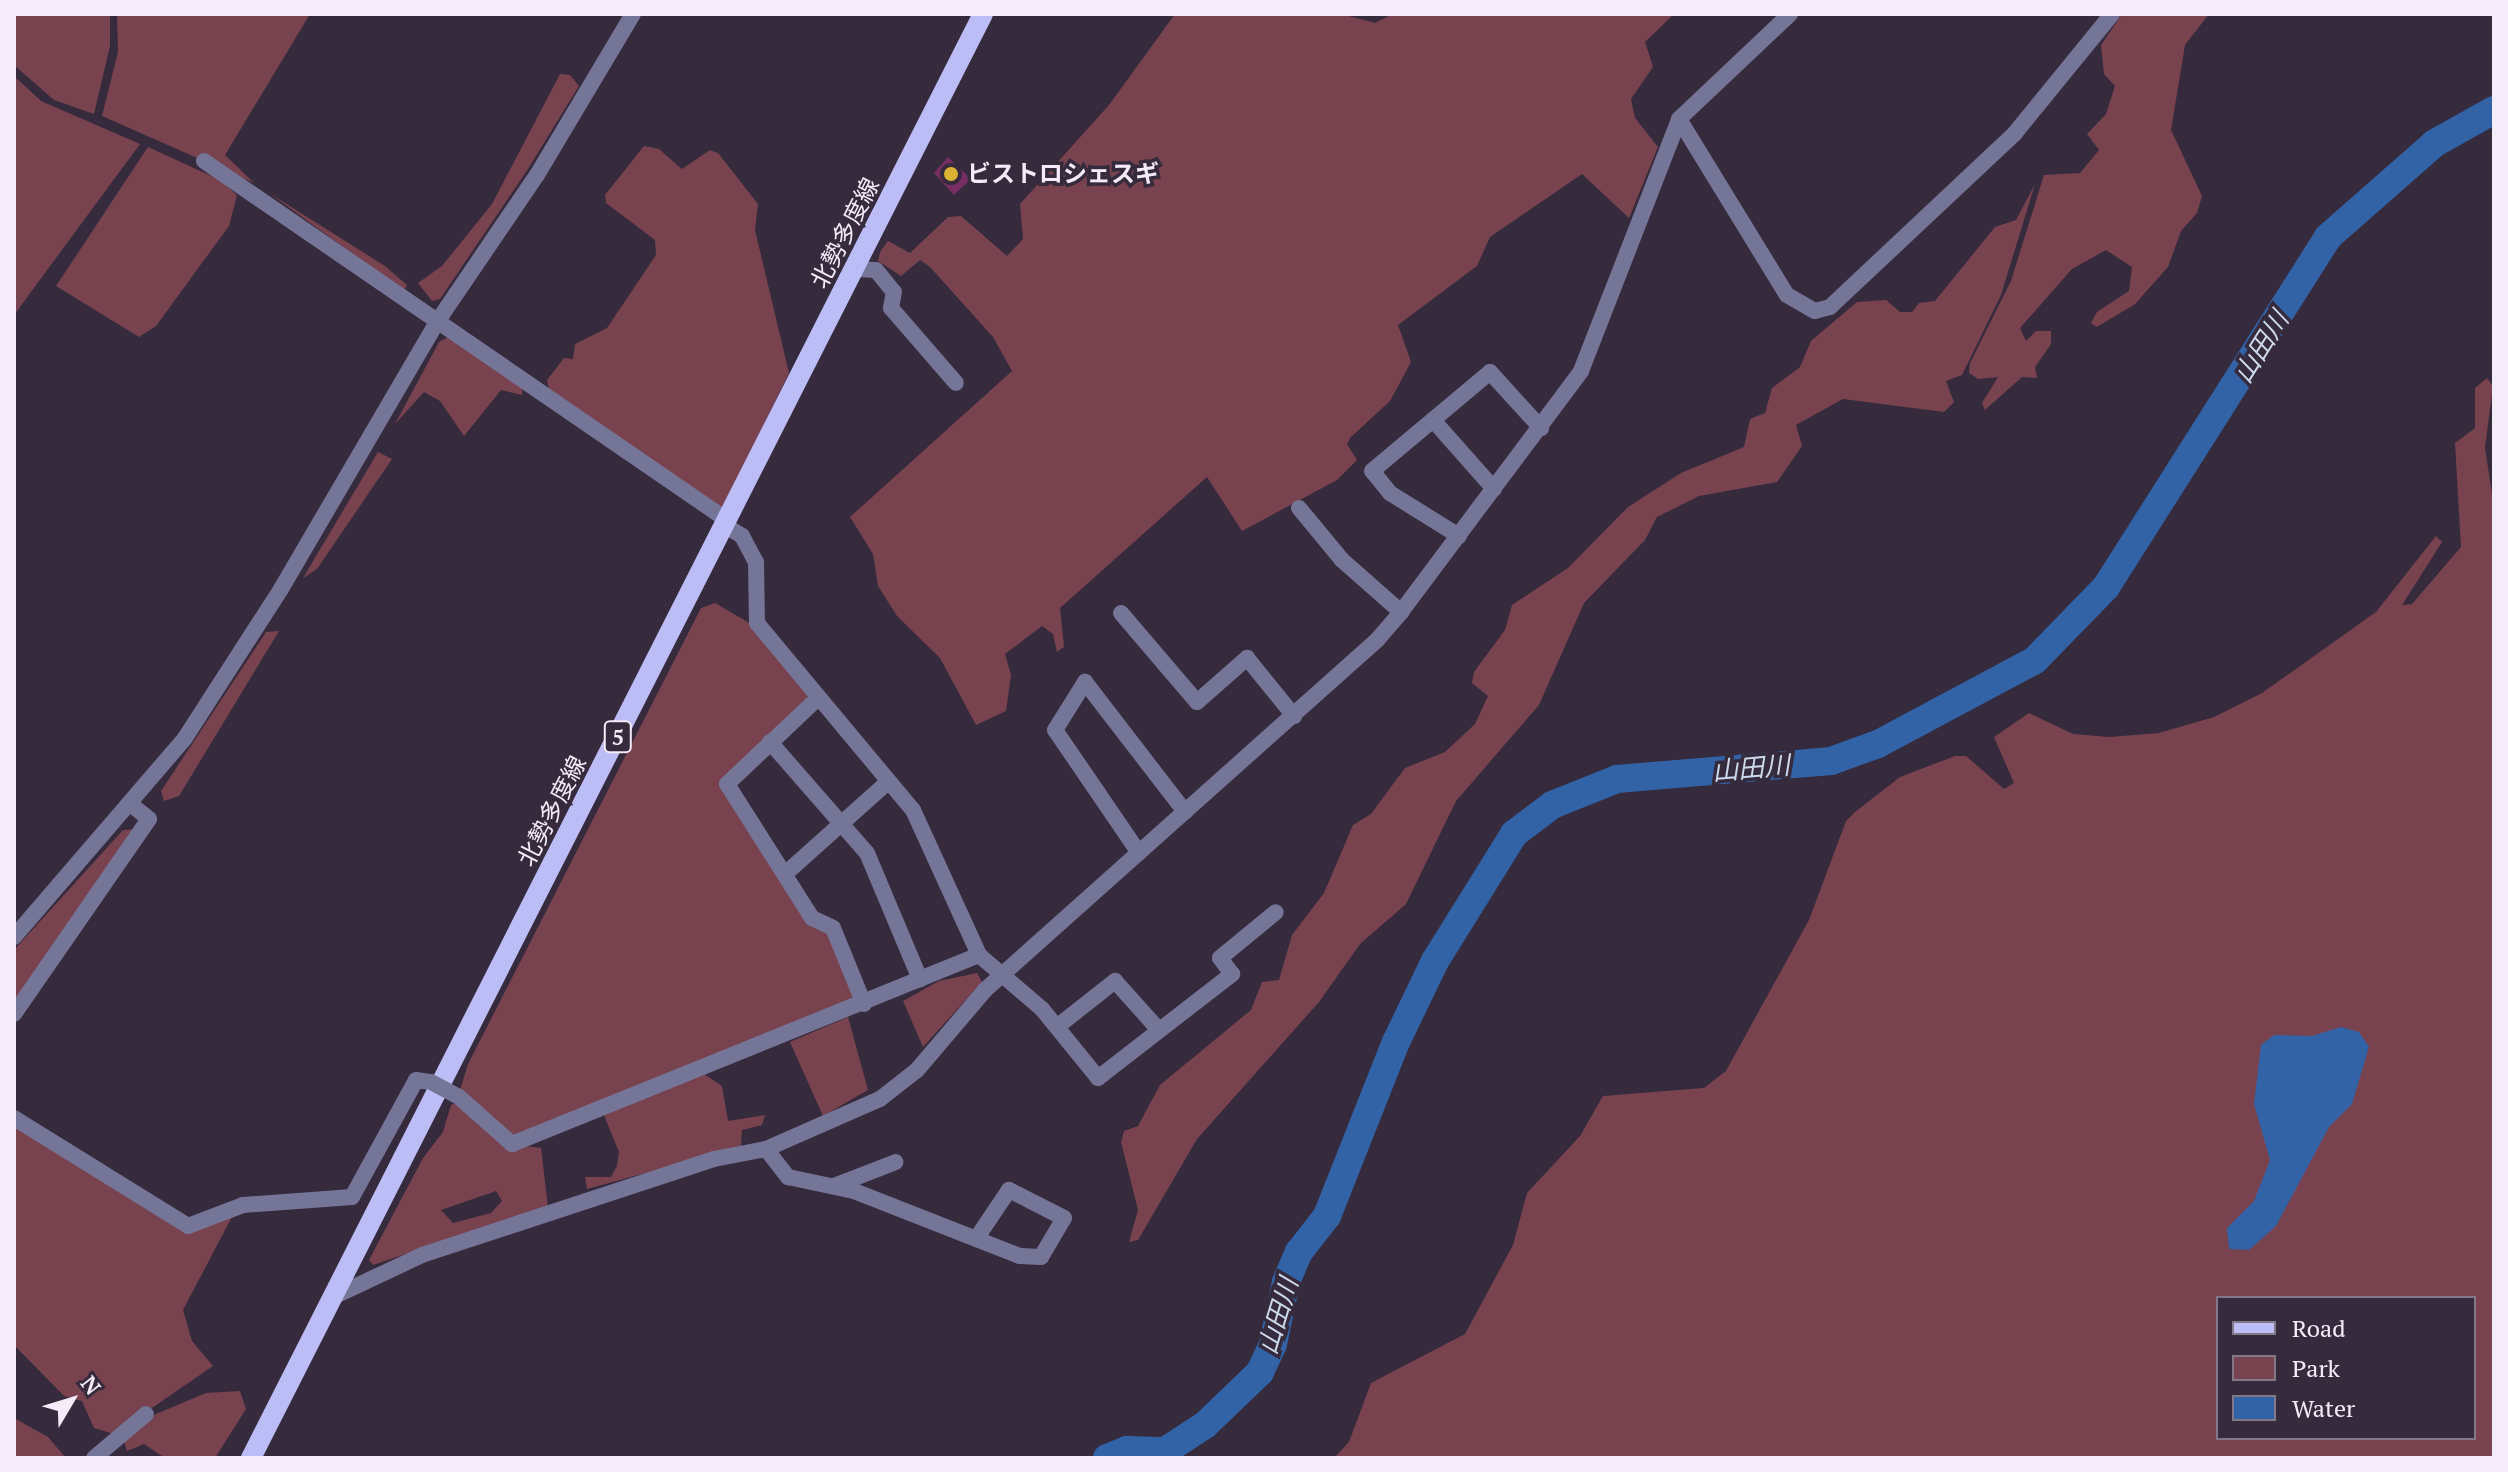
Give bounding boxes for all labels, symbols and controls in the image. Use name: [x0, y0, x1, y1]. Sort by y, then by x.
place label: ビストロシェスギ: [967, 160, 1159, 188]
marker: ビストロシェスギ: [942, 165, 960, 183]
street label: 北勢多度線: [805, 173, 885, 293]
water label: 山田川: [2227, 306, 2295, 388]
road number: 5: [602, 719, 634, 755]
water label: 山田川: [1711, 749, 1791, 787]
street label: 北勢多度線: [512, 751, 592, 871]
water label: 山田川: [1252, 1274, 1304, 1358]
legend: [2216, 1296, 2476, 1440]
text: Road: [2292, 1312, 2346, 1344]
text: Park: [2292, 1352, 2340, 1384]
north arrow: [32, 1360, 112, 1440]
text: N: [75, 1369, 108, 1400]
text: Water: [2292, 1392, 2355, 1424]

